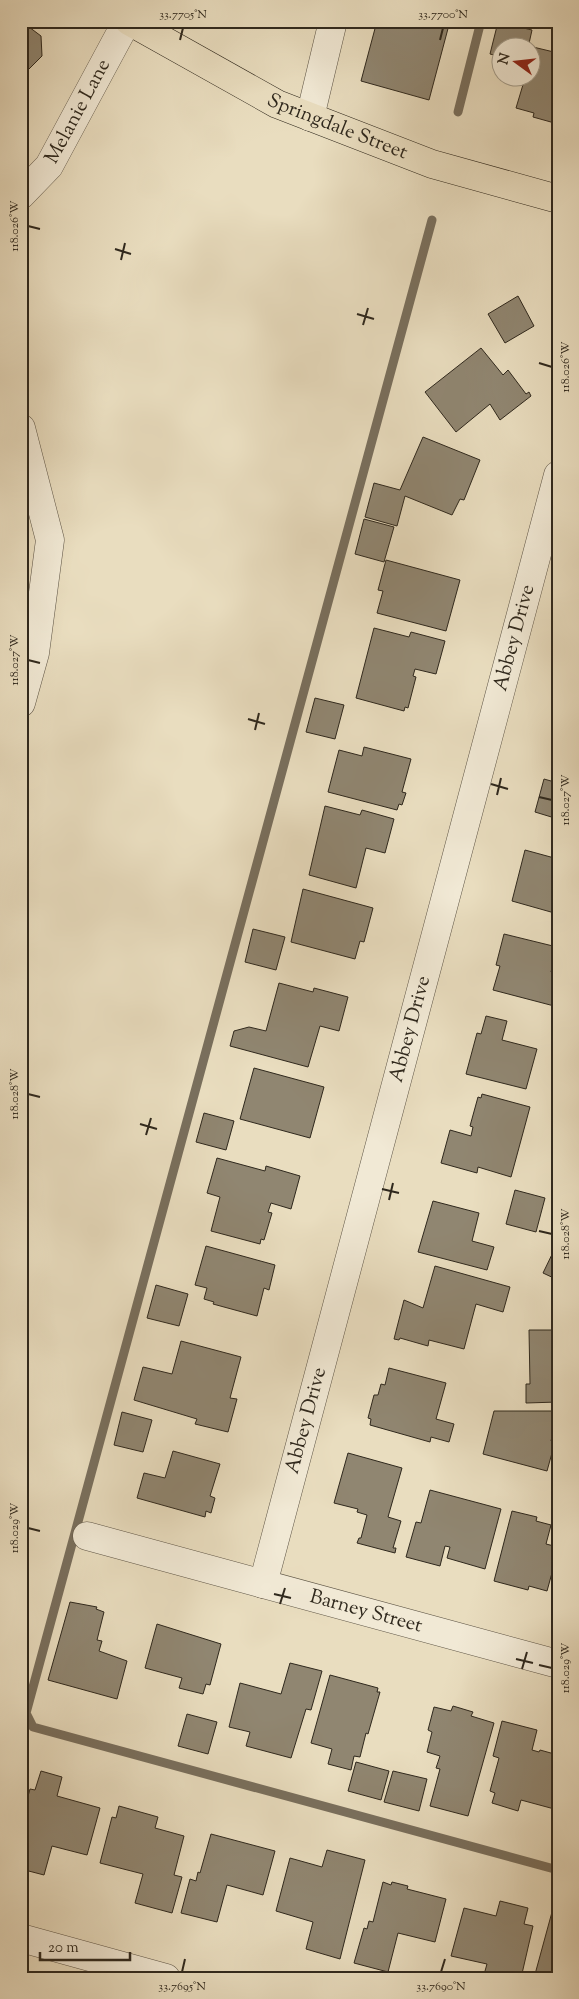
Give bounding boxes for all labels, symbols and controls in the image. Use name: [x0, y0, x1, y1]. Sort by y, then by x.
text: 33.7705°N: [159, 6, 207, 24]
text: 33.7700°N: [418, 6, 468, 24]
north arrow: [492, 38, 542, 88]
text: N: [494, 51, 516, 67]
street label: Melanie Lane: [38, 54, 118, 169]
street label: Springdale Street: [261, 86, 412, 168]
text: 118.026°W: [6, 200, 24, 251]
text: 118.026°W: [557, 341, 575, 392]
street label: Abbey Drive: [487, 581, 543, 694]
text: 118.027°W: [6, 634, 24, 686]
text: 118.027°W: [557, 774, 575, 826]
street label: Abbey Drive: [383, 973, 439, 1086]
text: 118.028°W: [6, 1068, 24, 1120]
text: 118.028°W: [557, 1208, 575, 1260]
street label: Abbey Drive: [278, 1364, 334, 1477]
text: 118.029°W: [6, 1502, 24, 1553]
street label: Barney Street: [306, 1583, 426, 1641]
text: 118.029°W: [557, 1642, 575, 1693]
scale bar: [40, 1929, 130, 1961]
text: 20 m: [48, 1938, 79, 1959]
text: 33.7695°N: [158, 1978, 206, 1996]
text: 33.7690°N: [416, 1978, 466, 1996]

